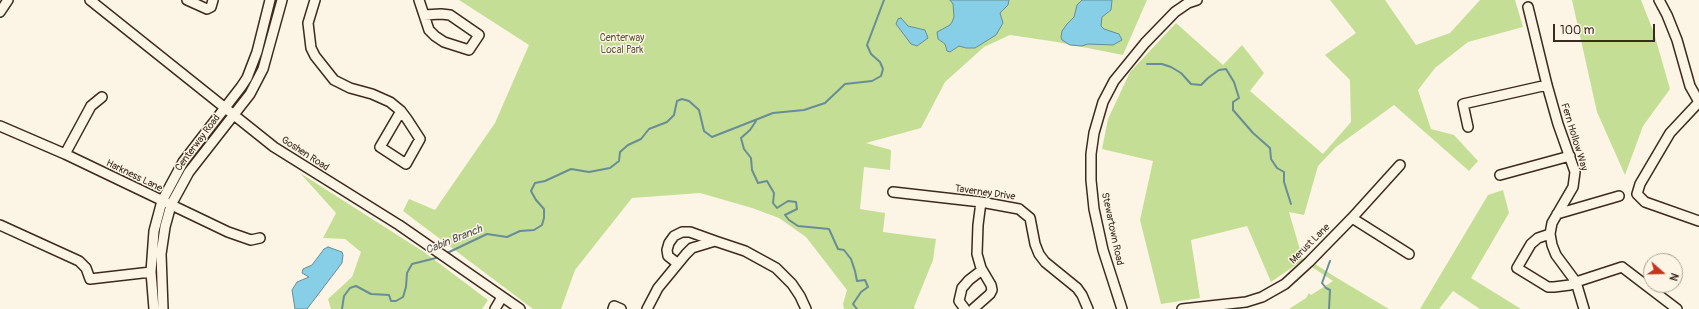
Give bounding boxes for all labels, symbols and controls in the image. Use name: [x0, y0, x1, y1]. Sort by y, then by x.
scale bar: [1555, 16, 1657, 42]
text: 100 m: [1560, 23, 1594, 38]
park label: Centerway Local Park: [600, 32, 644, 56]
street label: Fern Hollow Way: [1558, 102, 1590, 172]
street label: Centerway Road: [173, 112, 223, 174]
street label: Goshen Road: [279, 134, 331, 174]
street label: Harkness Lane: [104, 157, 164, 195]
street label: Taverney Drive: [954, 183, 1016, 203]
street label: Stewartown Road: [1098, 191, 1126, 267]
street label: Merust Lane: [1287, 221, 1333, 267]
water label: Cabin Branch: [424, 223, 484, 257]
north arrow: [1643, 253, 1683, 293]
text: N: [1666, 271, 1681, 283]

